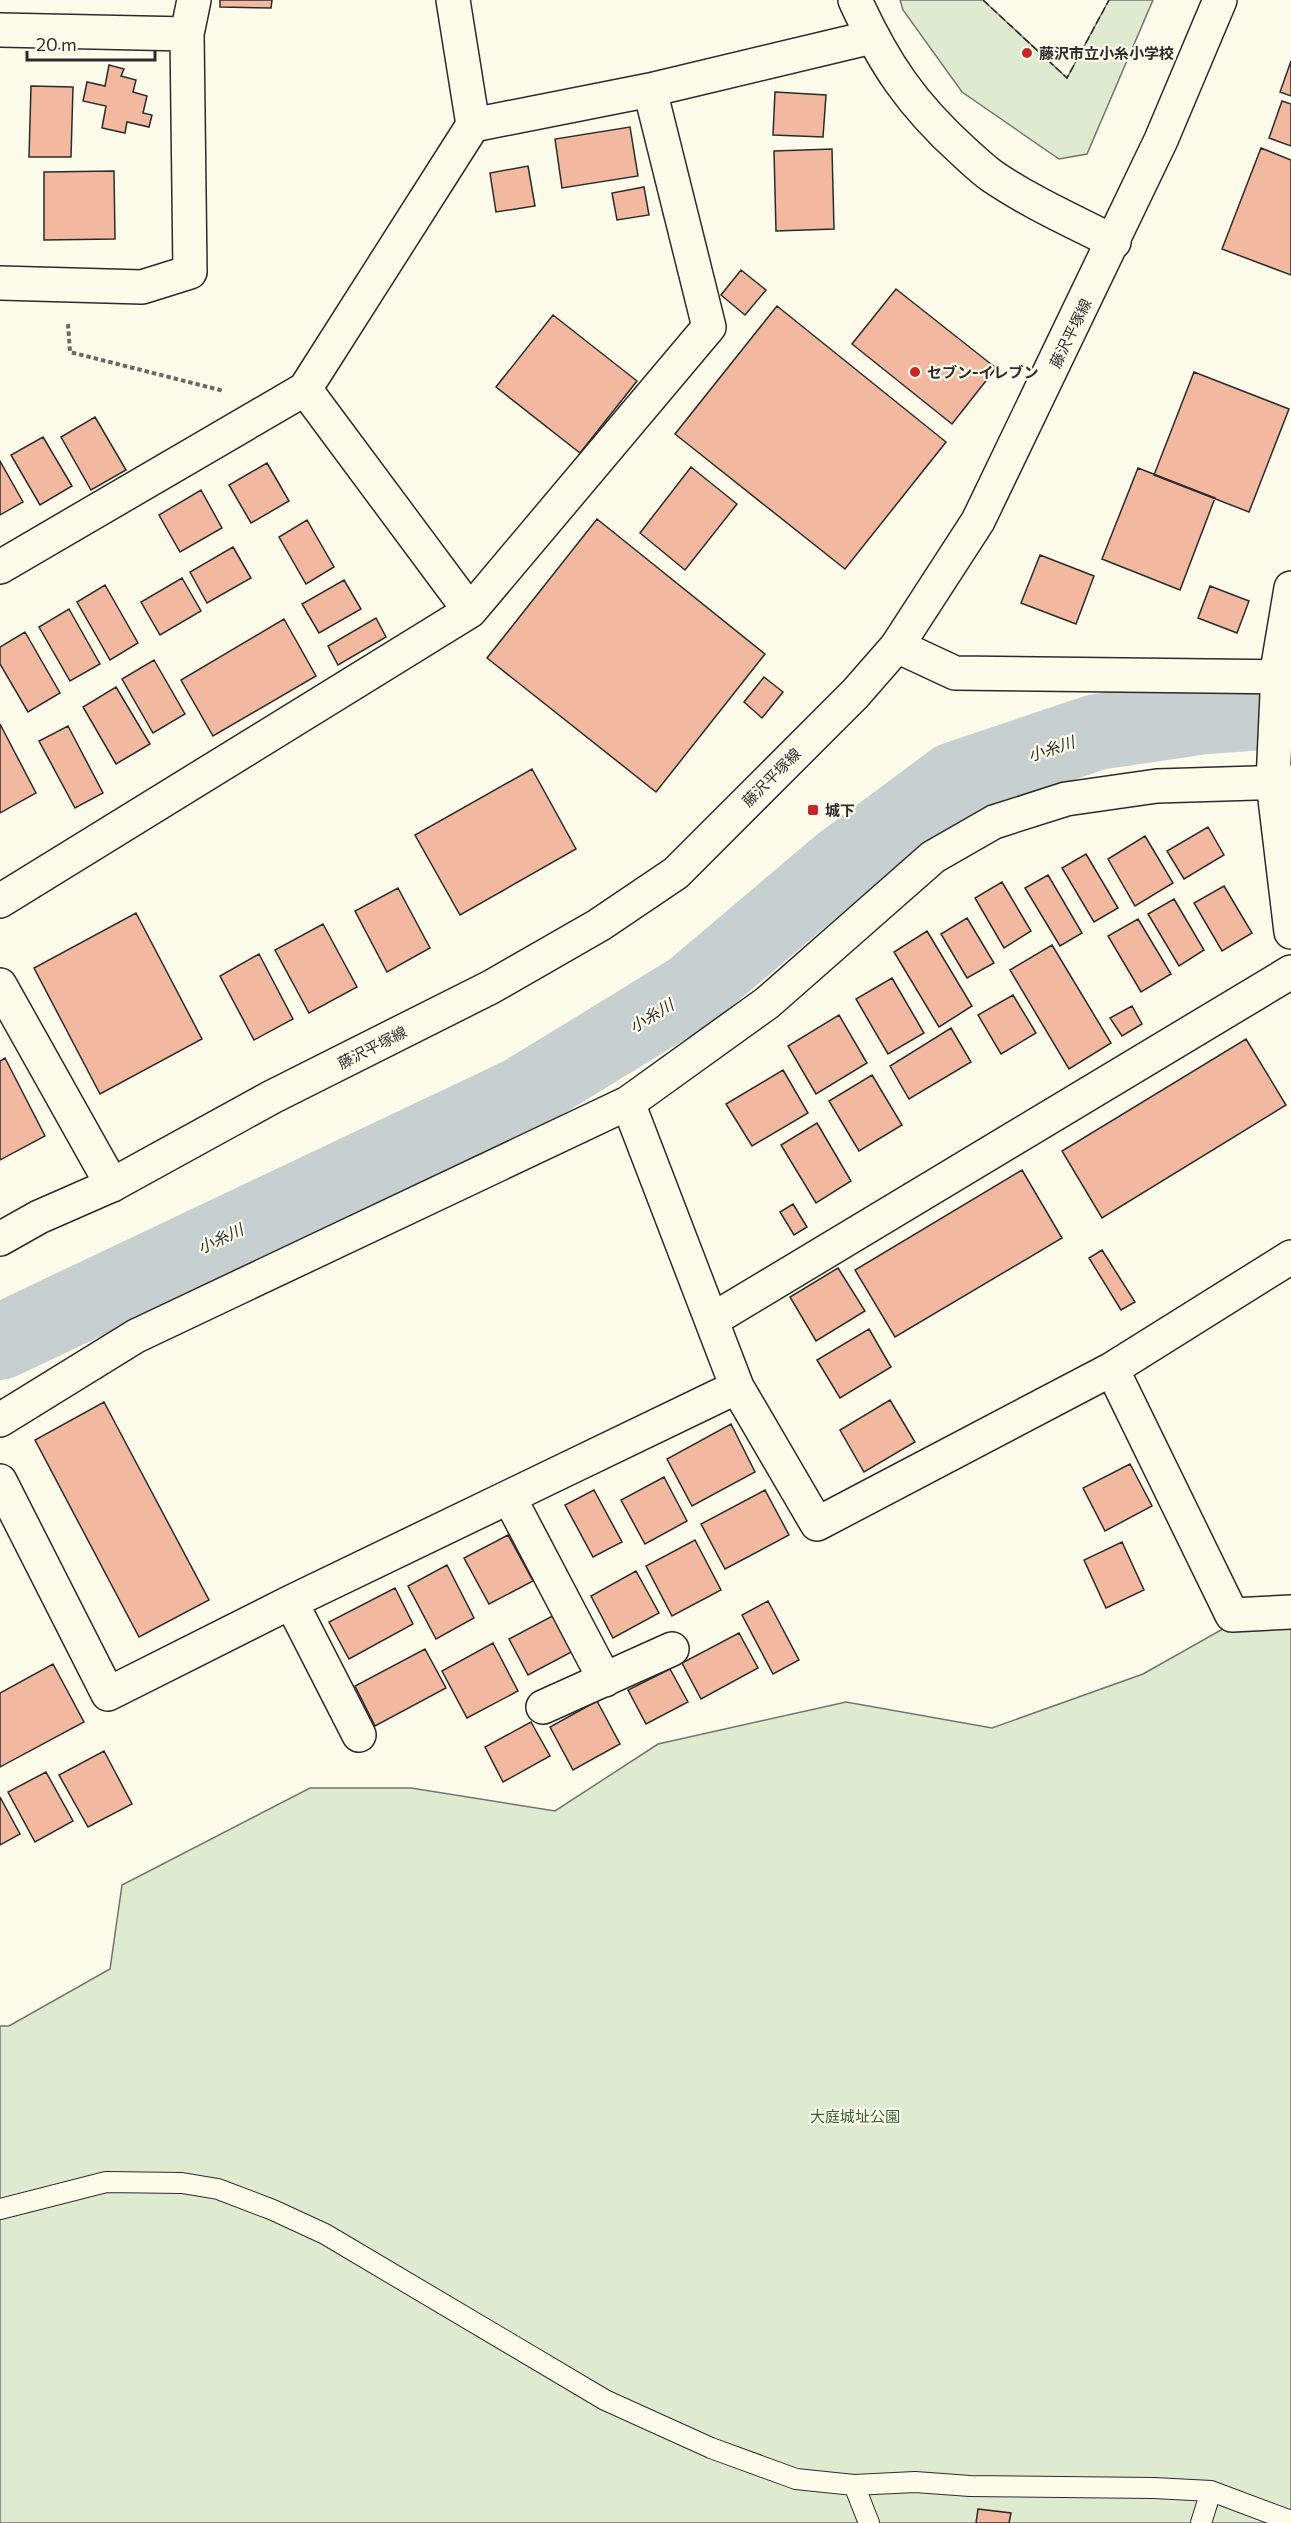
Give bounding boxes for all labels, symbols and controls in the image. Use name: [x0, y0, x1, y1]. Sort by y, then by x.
scale bar: [27, 24, 154, 62]
text: 20 m: [36, 33, 77, 55]
place label: 藤沢市立小糸小学校: [1039, 44, 1174, 62]
marker: 藤沢市立小糸小学校: [1020, 46, 1034, 60]
street label: 藤沢平塚線: [1045, 295, 1095, 371]
place label: セブン-イレブン: [927, 363, 1038, 381]
marker: セブン-イレブン: [908, 365, 922, 379]
water label: 小糸川: [1025, 731, 1079, 764]
street label: 藤沢平塚線: [738, 744, 804, 810]
place label: 城下: [825, 801, 855, 819]
marker: 城下: [806, 803, 820, 817]
water label: 小糸川: [626, 993, 678, 1036]
street label: 藤沢平塚線: [334, 1022, 410, 1072]
water label: 小糸川: [194, 1218, 248, 1257]
park label: 大庭城址公園: [810, 2107, 900, 2125]

